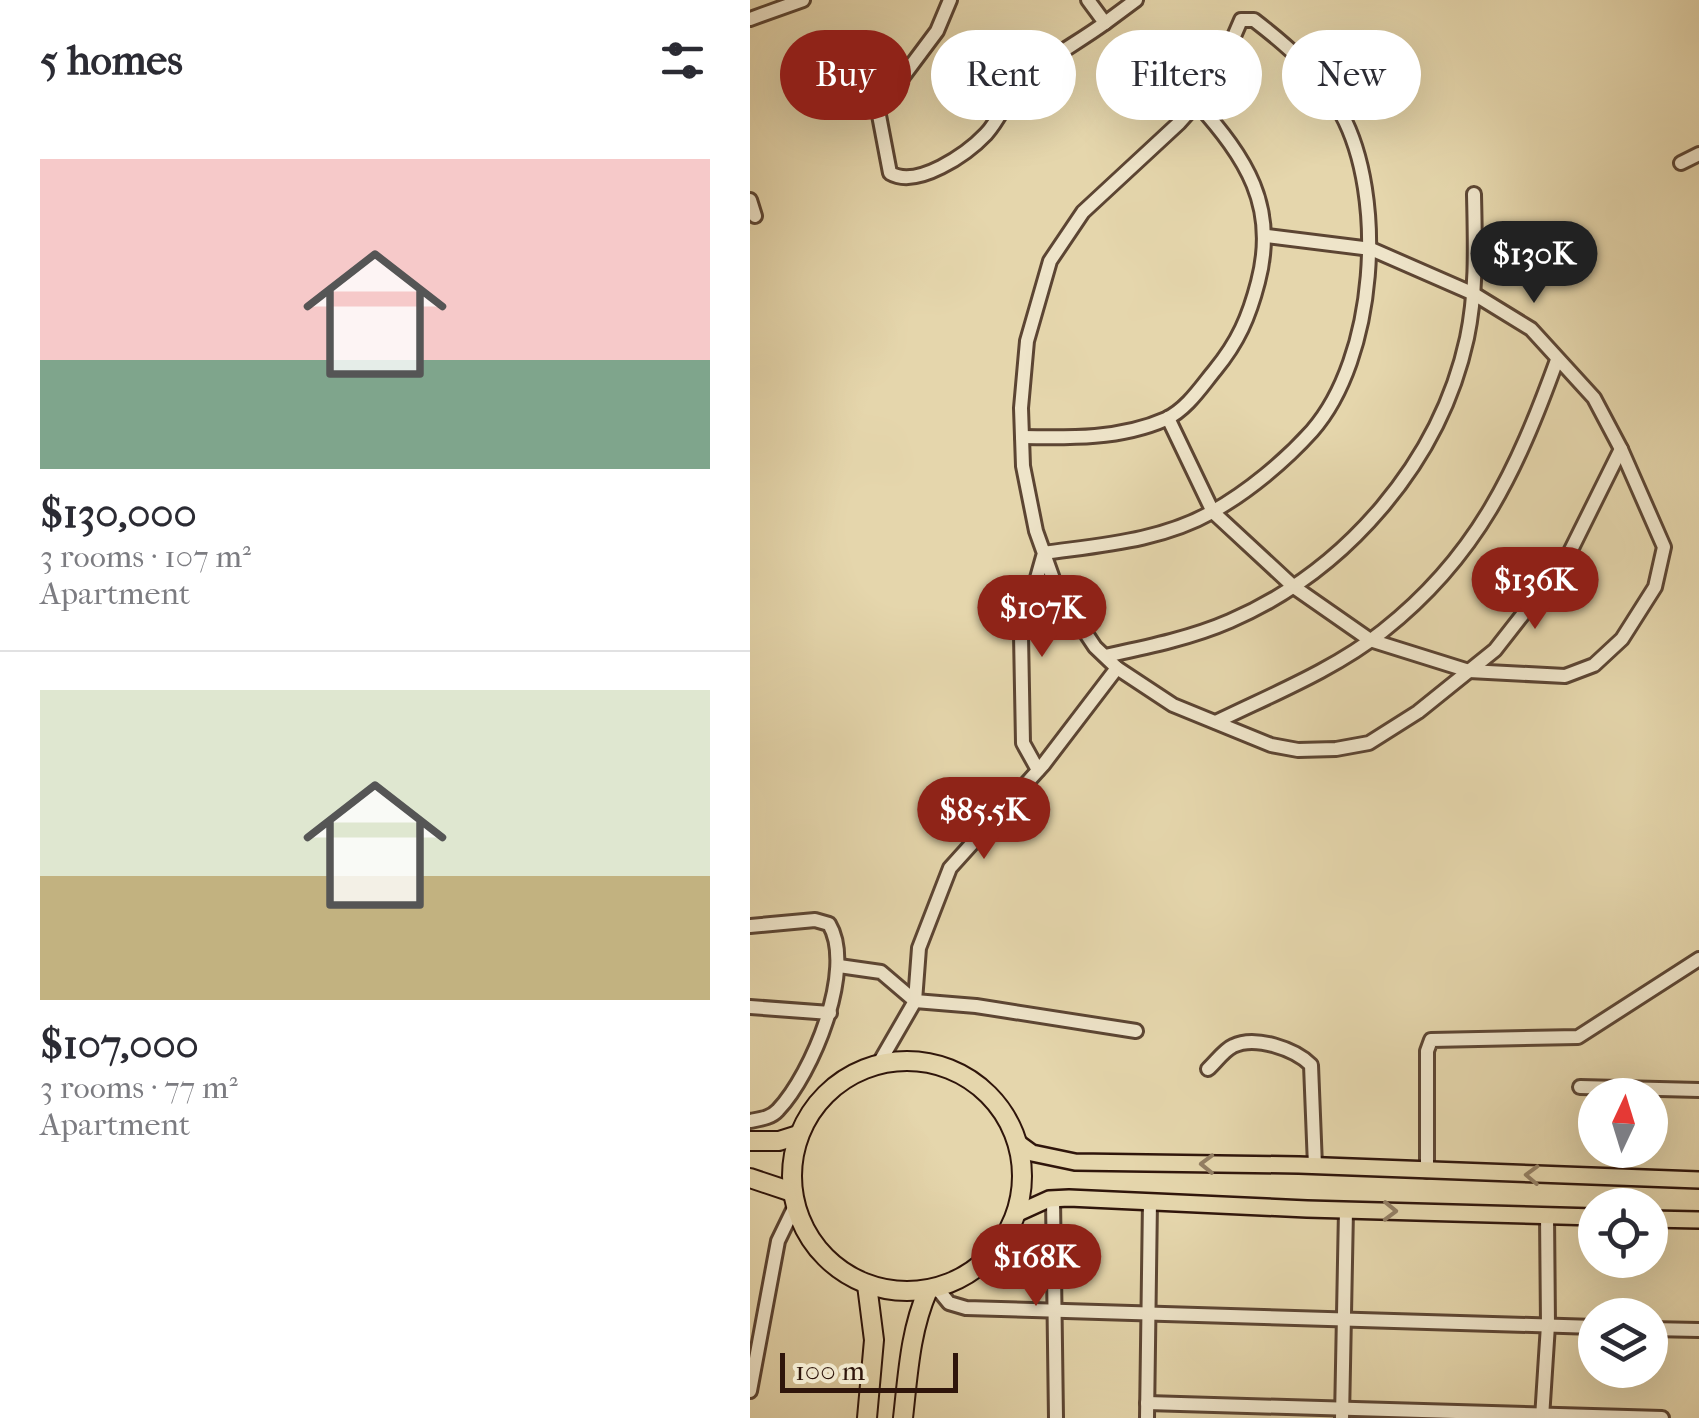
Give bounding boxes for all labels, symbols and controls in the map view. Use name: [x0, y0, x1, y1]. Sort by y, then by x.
chip: Buy: [780, 30, 911, 120]
chip: Rent: [931, 30, 1076, 120]
chip: Filters: [1096, 30, 1262, 120]
chip: New: [1282, 30, 1421, 120]
icon: filters: [655, 33, 710, 88]
text: 5 homes: [40, 36, 183, 85]
pin: $130K: [1464, 221, 1604, 306]
icon: home: [285, 224, 465, 404]
text: $130K: [1492, 235, 1576, 272]
text: $130,000: [40, 489, 197, 538]
text: 3 rooms · 107 m²: [40, 538, 251, 575]
pin: $136K: [1465, 547, 1605, 632]
text: $136K: [1494, 561, 1576, 598]
text: Apartment: [40, 575, 190, 612]
pin: $107K: [972, 575, 1112, 660]
text: $107K: [999, 589, 1085, 626]
icon: home: [285, 755, 465, 935]
pin: $85.5K: [903, 777, 1065, 862]
text: $85.5K: [939, 791, 1029, 828]
text: $107,000: [40, 1020, 199, 1069]
text: 3 rooms · 77 m²: [40, 1069, 238, 1106]
north arrow: [1578, 1078, 1668, 1168]
map controls: [1578, 1078, 1668, 1388]
text: Apartment: [40, 1106, 190, 1143]
one-way arrow: [1198, 1153, 1214, 1174]
one-way arrow: [1523, 1165, 1539, 1186]
button: locate: [1578, 1188, 1668, 1278]
one-way arrow: [1382, 1200, 1398, 1222]
pin: $168K: [966, 1224, 1106, 1309]
text: $168K: [993, 1238, 1079, 1275]
button: layers: [1578, 1298, 1668, 1388]
scale bar: [780, 1348, 958, 1392]
text: 100 m: [795, 1354, 865, 1387]

